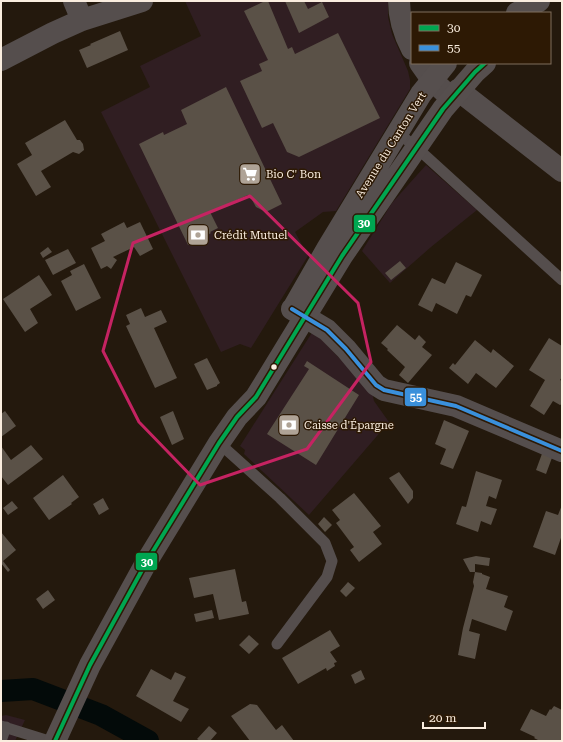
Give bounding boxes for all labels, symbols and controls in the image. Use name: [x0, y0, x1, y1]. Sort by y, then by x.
legend: [411, 12, 551, 64]
text: 30: [447, 21, 461, 35]
text: 55: [447, 41, 461, 55]
street label: Avenue du Canton Vert: [353, 90, 429, 200]
supermarket icon: Bio C' Bon: [237, 161, 263, 187]
place label: Bio C' Bon: [266, 168, 321, 181]
line badge: 30: [353, 214, 376, 233]
text: 30: [358, 217, 370, 230]
bank icon: Crédit Mutuel: [185, 222, 211, 248]
place label: Crédit Mutuel: [214, 229, 288, 242]
unlabelled marker: [269, 362, 279, 372]
line badge: 55: [404, 387, 427, 407]
text: 55: [410, 391, 422, 404]
bank icon: Caisse d'Épargne: [276, 412, 302, 438]
place label: Caisse d'Épargne: [304, 418, 394, 432]
line badge: 30: [135, 552, 158, 571]
text: 30: [141, 556, 153, 569]
scale bar: [423, 704, 485, 730]
text: 20 m: [429, 711, 456, 725]

